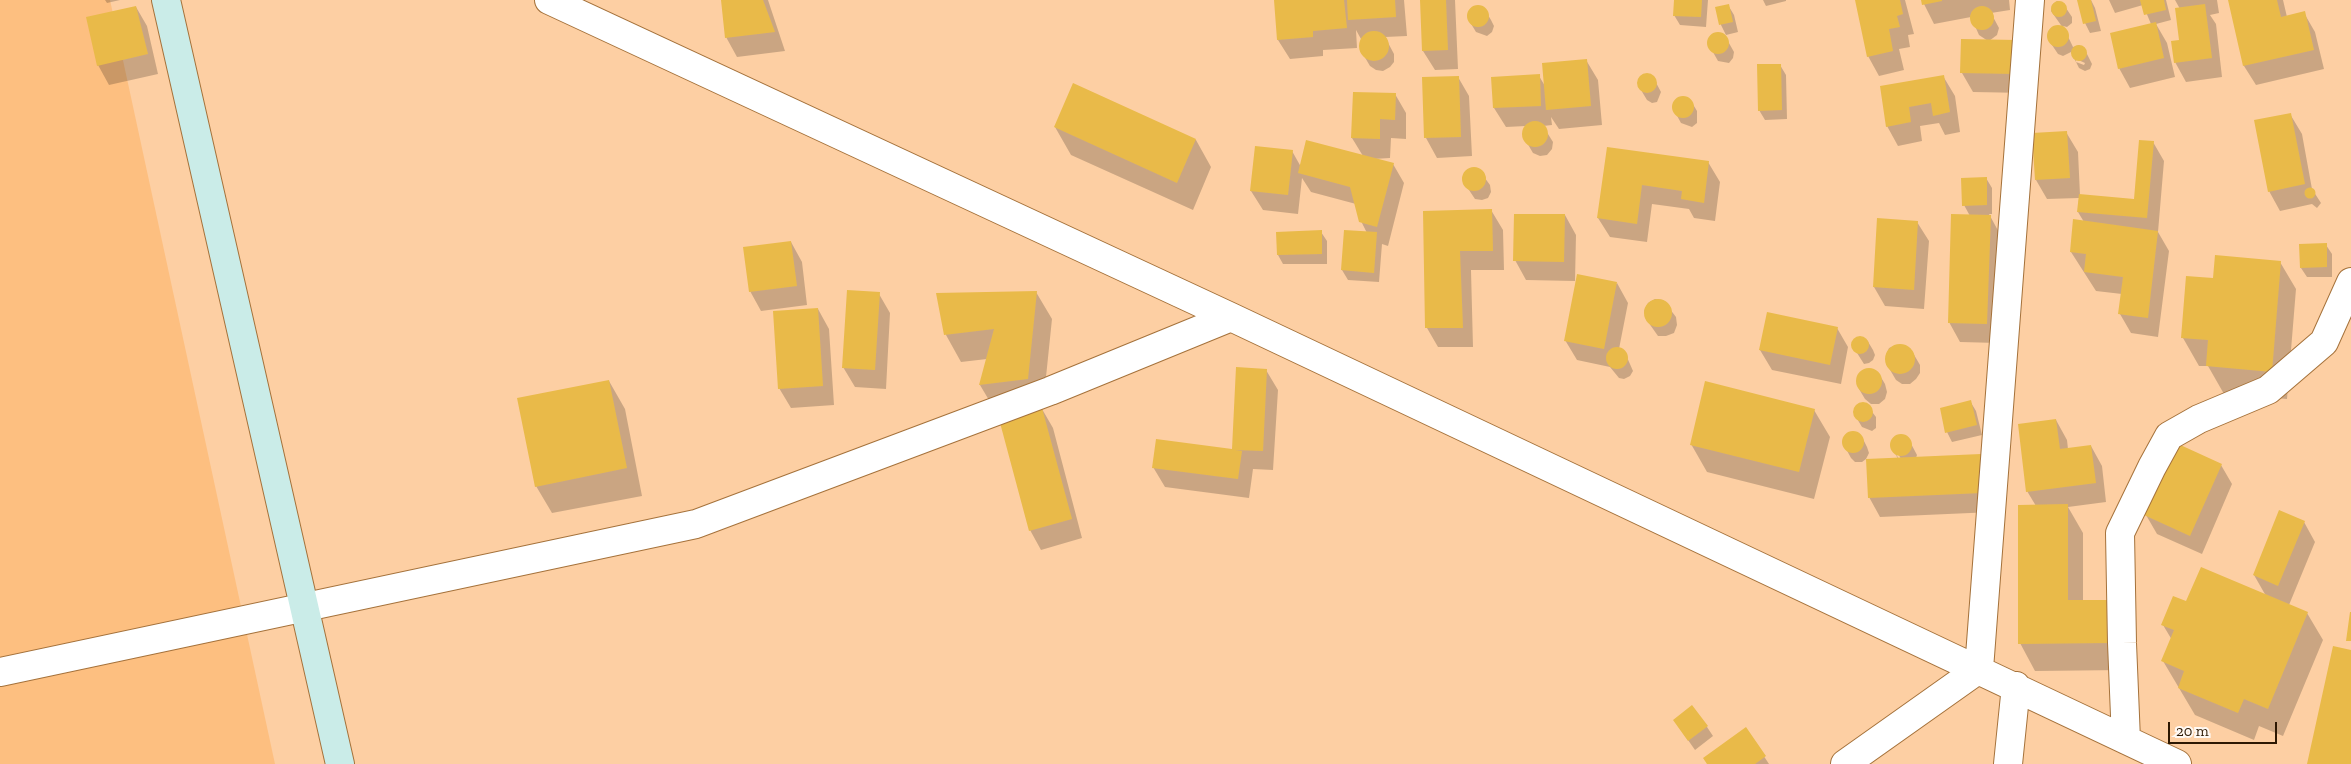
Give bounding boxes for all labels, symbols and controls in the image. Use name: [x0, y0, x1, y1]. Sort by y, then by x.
scale bar: [2171, 712, 2280, 744]
text: 20 m: [2176, 722, 2209, 740]

